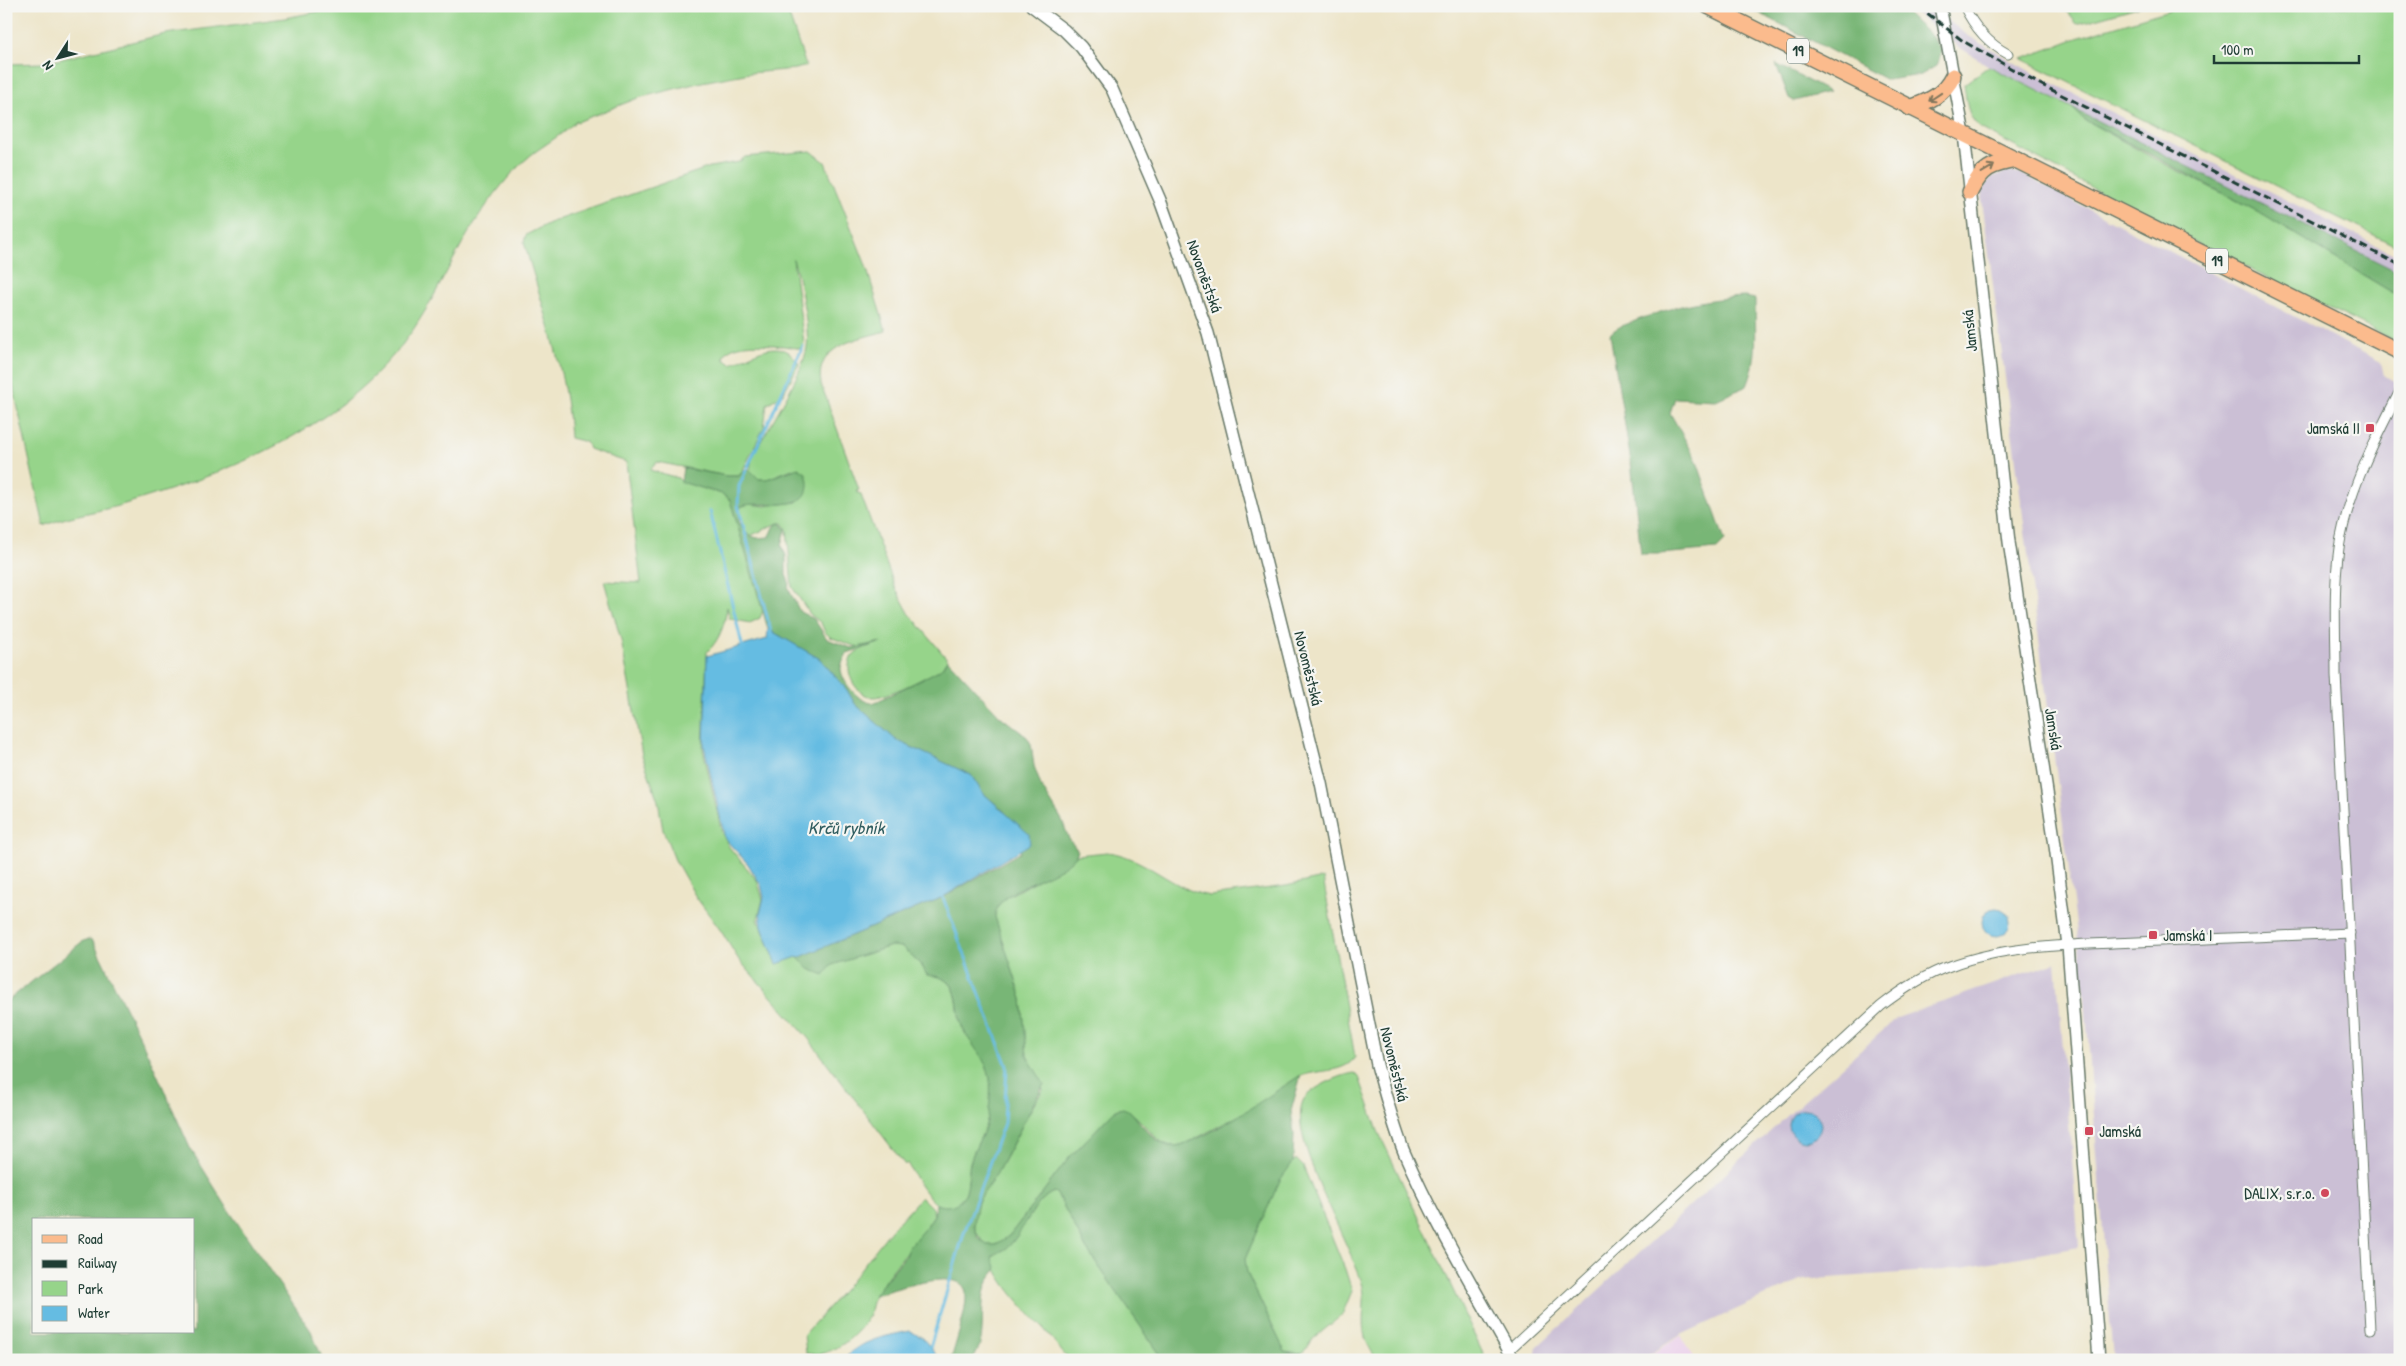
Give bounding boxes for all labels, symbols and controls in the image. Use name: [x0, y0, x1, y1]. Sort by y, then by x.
north arrow: [32, 32, 82, 82]
scale bar: [2214, 32, 2358, 64]
road number: 19: [1787, 38, 1809, 64]
text: 100 m: [2221, 39, 2254, 60]
text: N: [37, 57, 57, 75]
one-way arrow: [1929, 92, 1943, 102]
one-way arrow: [1981, 163, 1995, 173]
street label: Novoměstská: [1182, 237, 1228, 315]
road number: 19: [2206, 248, 2228, 274]
street label: Jamská: [1956, 309, 1982, 353]
place label: Jamská II: [2307, 417, 2360, 439]
marker: Jamská II: [2364, 422, 2376, 434]
street label: Novoměstská: [1289, 629, 1329, 707]
street label: Jamská: [2040, 706, 2068, 752]
water label: Krčů rybník: [808, 815, 886, 840]
place label: Jamská I: [2163, 924, 2213, 946]
marker: Jamská I: [2147, 929, 2159, 941]
street label: Novoměstská: [1375, 1025, 1415, 1103]
place label: Jamská: [2099, 1120, 2141, 1142]
marker: Jamská: [2083, 1125, 2095, 1137]
place label: DALIX, s.r.o.: [2244, 1182, 2315, 1204]
marker: DALIX, s.r.o.: [2319, 1187, 2331, 1199]
legend: [32, 1218, 195, 1334]
text: Road: [78, 1228, 103, 1249]
text: Railway: [78, 1252, 117, 1273]
text: Park: [78, 1278, 103, 1299]
text: Water: [78, 1302, 110, 1323]

